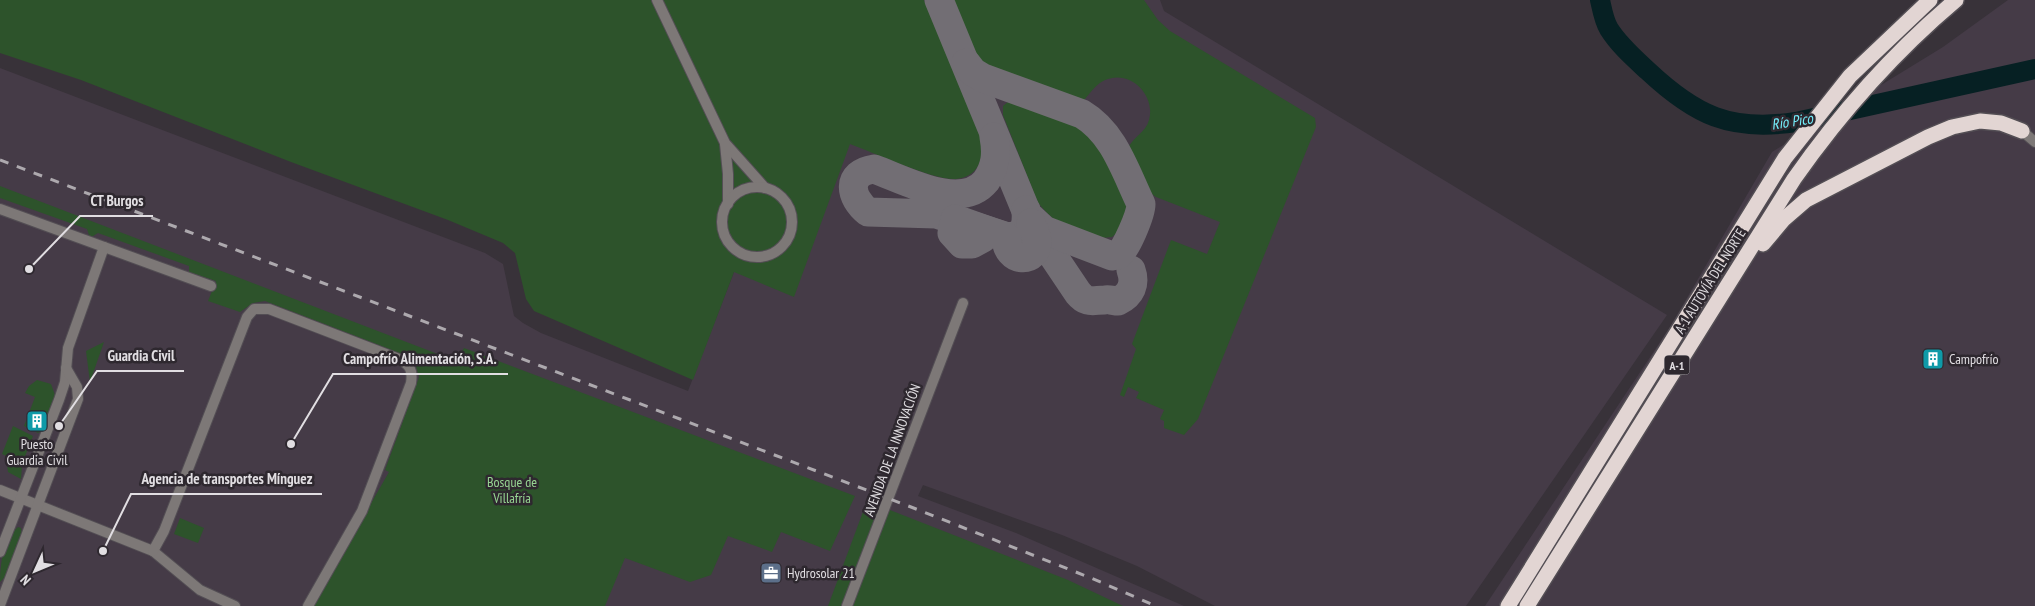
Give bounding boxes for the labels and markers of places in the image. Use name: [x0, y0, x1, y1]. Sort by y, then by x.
callout: CT Burgos: [80, 186, 153, 216]
callout: Guardia Civil: [97, 341, 184, 371]
callout: Campofrío Alimentación, S.A.: [333, 344, 508, 374]
building icon: Campofrío: [1921, 347, 1945, 371]
place label: Campofrío: [1949, 350, 1998, 368]
building icon: Puesto Guardia Civil: [25, 409, 49, 433]
place label: Puesto Guardia Civil: [6, 435, 68, 469]
callout: Agencia de transportes Mínguez: [131, 464, 322, 494]
office icon: Hydrosolar 21: [759, 561, 783, 585]
place label: Hydrosolar 21: [787, 564, 855, 582]

